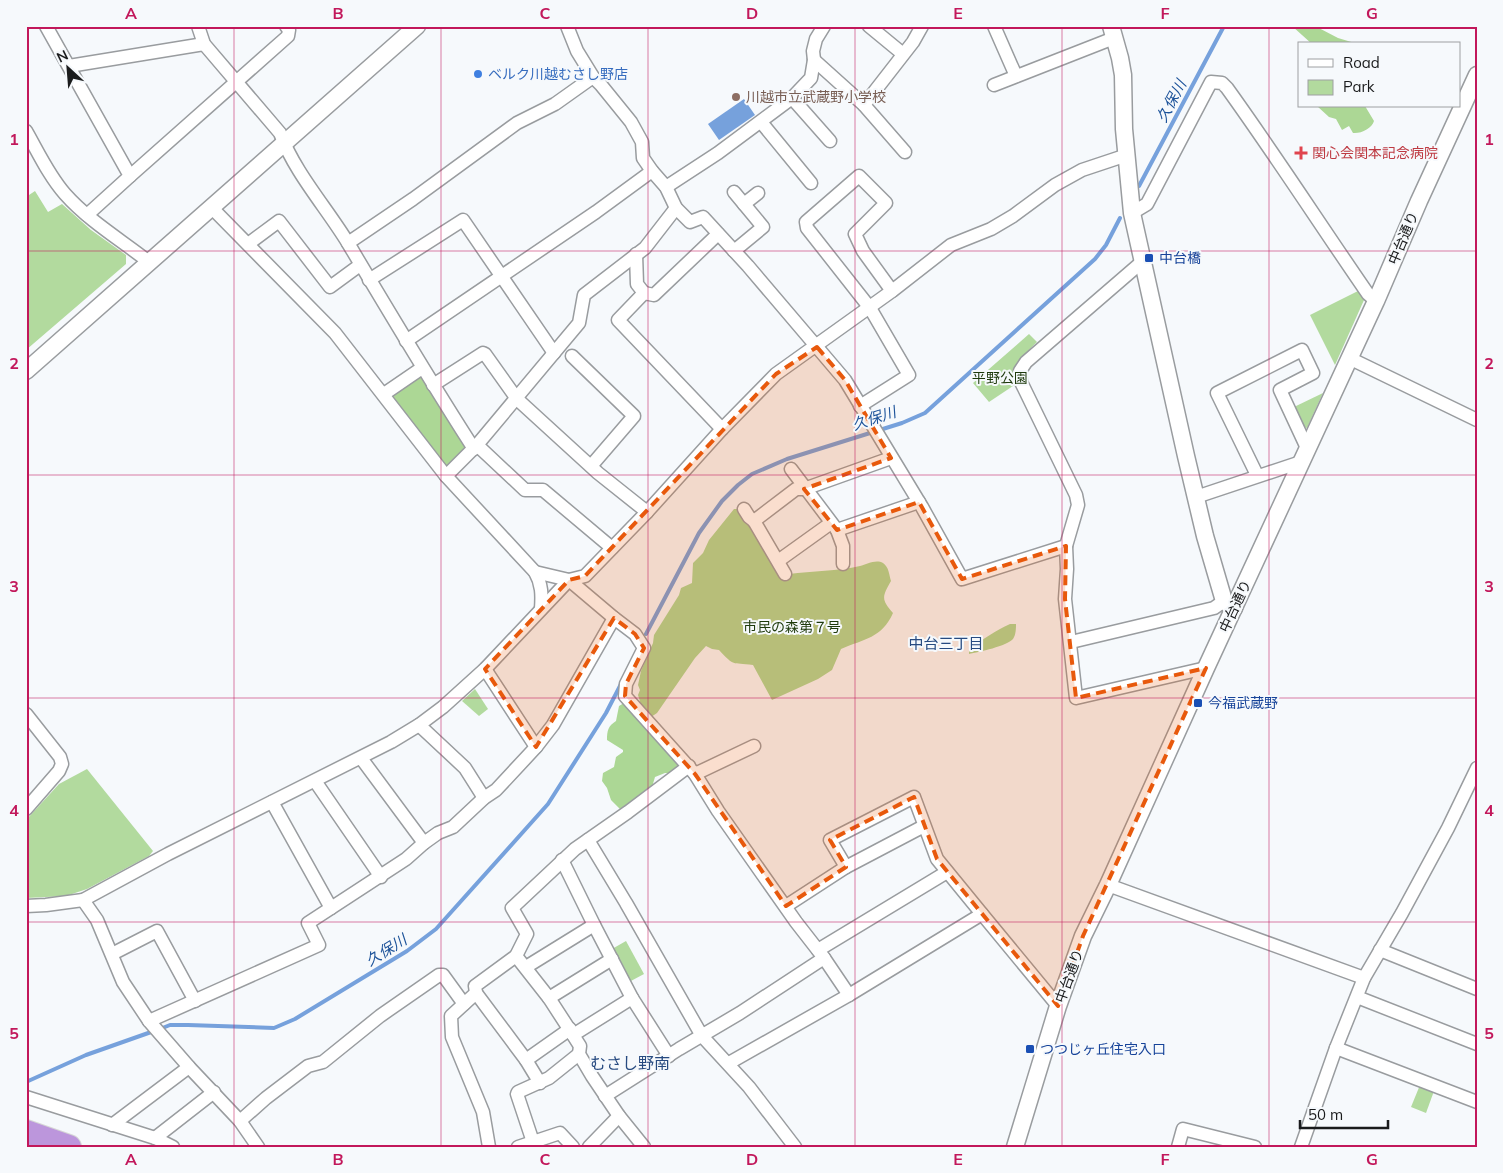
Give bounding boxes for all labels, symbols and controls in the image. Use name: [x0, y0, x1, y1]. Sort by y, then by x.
text: A: [125, 3, 137, 23]
text: B: [332, 3, 344, 23]
text: C: [540, 3, 551, 23]
text: D: [746, 3, 758, 23]
text: E: [953, 3, 963, 23]
text: F: [1160, 3, 1170, 23]
text: G: [1366, 3, 1378, 23]
north arrow: [42, 42, 92, 92]
legend: [1298, 42, 1460, 108]
text: N: [54, 46, 71, 67]
text: Road: [1343, 53, 1380, 72]
place label: ベルク川越むさし野店: [488, 65, 628, 83]
marker: ベルク川越むさし野店: [472, 68, 484, 80]
water label: 久保川: [1152, 75, 1191, 125]
text: Park: [1343, 77, 1375, 96]
place label: 川越市立武蔵野小学校: [746, 88, 886, 106]
marker: 川越市立武蔵野小学校: [730, 91, 742, 103]
text: 1: [9, 129, 19, 149]
text: 1: [1484, 129, 1494, 149]
place label: 関心会関本記念病院: [1312, 144, 1438, 162]
marker: 関心会関本記念病院: [1294, 146, 1308, 160]
street label: 中台通り: [1384, 209, 1422, 267]
place label: 中台橋: [1159, 249, 1201, 267]
marker: 中台橋: [1143, 252, 1155, 264]
text: 2: [9, 353, 19, 373]
text: 2: [1484, 353, 1494, 373]
park label: 平野公園: [972, 369, 1028, 387]
water label: 久保川: [850, 401, 900, 434]
text: 3: [9, 576, 19, 596]
text: 3: [1484, 576, 1494, 596]
street label: 中台通り: [1215, 577, 1255, 635]
park label: 市民の森第７号: [743, 618, 841, 636]
district label: 中台三丁目: [908, 634, 984, 653]
place label: 今福武蔵野: [1208, 694, 1278, 712]
marker: 今福武蔵野: [1192, 697, 1204, 709]
text: 4: [9, 800, 19, 820]
text: 4: [1484, 800, 1494, 820]
water label: 久保川: [362, 929, 412, 970]
street label: 中台通り: [1051, 947, 1087, 1005]
text: 5: [9, 1023, 19, 1043]
text: 5: [1484, 1023, 1494, 1043]
place label: つつじヶ丘住宅入口: [1040, 1040, 1166, 1058]
marker: つつじヶ丘住宅入口: [1024, 1043, 1036, 1055]
district label: むさし野南: [590, 1053, 670, 1073]
scale bar: [1300, 1098, 1388, 1130]
text: 50 m: [1308, 1105, 1343, 1124]
text: A: [125, 1149, 137, 1169]
text: B: [332, 1149, 344, 1169]
text: C: [540, 1149, 551, 1169]
text: D: [746, 1149, 758, 1169]
text: E: [953, 1149, 963, 1169]
text: F: [1160, 1149, 1170, 1169]
text: G: [1366, 1149, 1378, 1169]

